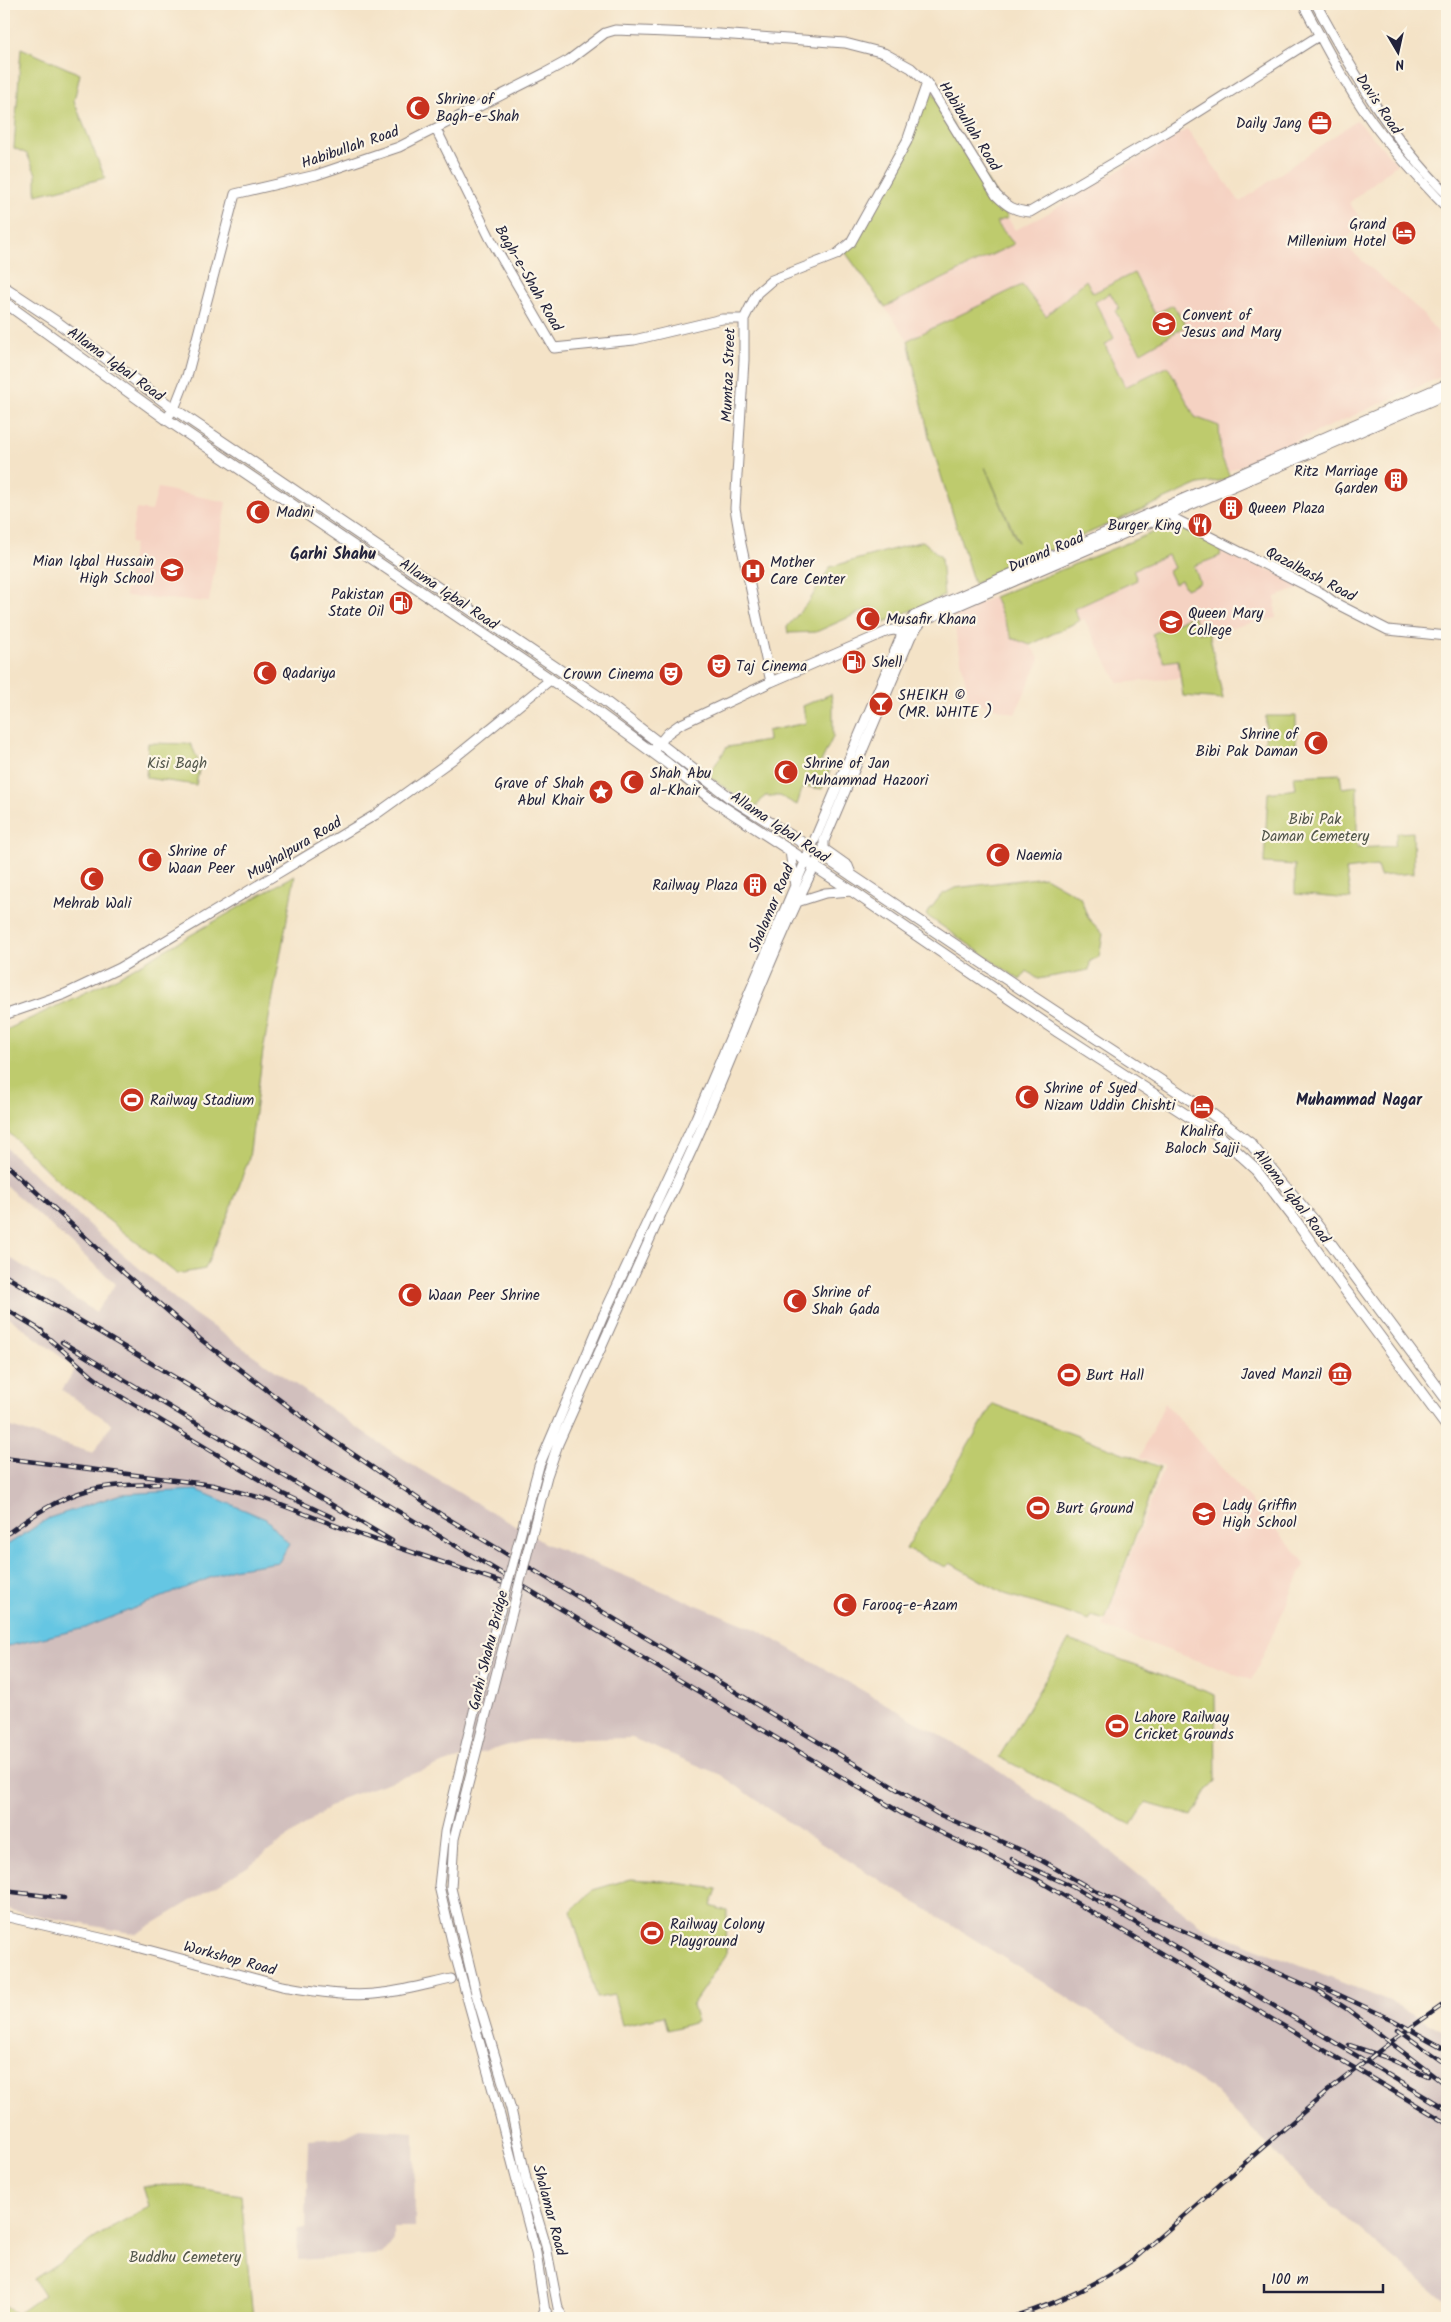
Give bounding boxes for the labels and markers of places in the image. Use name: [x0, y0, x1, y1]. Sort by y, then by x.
place label: Shrine of Bagh-e-Shah: [436, 88, 519, 129]
mosque icon: Shrine of Bagh-e-Shah: [405, 95, 431, 121]
office icon: Daily Jang: [1307, 110, 1333, 136]
place label: Daily Jang: [1236, 112, 1302, 136]
place label: Grand Millenium Hotel: [1287, 213, 1387, 254]
hotel icon: Grand Millenium Hotel: [1391, 220, 1417, 246]
place label: Convent of Jesus and Mary: [1182, 304, 1282, 345]
school or university icon: Convent of Jesus and Mary: [1151, 311, 1177, 337]
place label: Ritz Marriage Garden: [1294, 460, 1378, 501]
building icon: Ritz Marriage Garden: [1383, 467, 1409, 493]
building icon: Queen Plaza: [1218, 495, 1244, 521]
place label: Queen Plaza: [1248, 497, 1325, 521]
mosque icon: Madni: [245, 499, 271, 525]
place label: Madni: [276, 501, 315, 525]
restaurant icon: Burger King: [1187, 512, 1213, 538]
place label: Burger King: [1108, 514, 1182, 538]
place label: Mian Iqbal Hussain High School: [33, 550, 154, 591]
place label: Mother Care Center: [770, 551, 846, 592]
school or university icon: Mian Iqbal Hussain High School: [159, 557, 185, 583]
hospital icon: Mother Care Center: [740, 558, 766, 584]
place label: Pakistan State Oil: [328, 583, 384, 624]
fuel station icon: Pakistan State Oil: [388, 590, 414, 616]
place label: Queen Mary College: [1188, 602, 1264, 643]
mosque icon: Musafir Khana: [855, 606, 881, 632]
place label: Musafir Khana: [886, 608, 976, 632]
school or university icon: Queen Mary College: [1158, 609, 1184, 635]
fuel station icon: Shell: [841, 649, 867, 675]
place label: Shell: [872, 651, 902, 675]
theatre icon: Taj Cinema: [706, 653, 732, 679]
place label: Taj Cinema: [736, 655, 807, 679]
mosque icon: Qadariya: [252, 660, 278, 686]
theatre icon: Crown Cinema: [658, 661, 684, 687]
place label: Qadariya: [282, 662, 336, 686]
place label: Crown Cinema: [563, 663, 654, 687]
place label: SHEIKH © (MR. WHITE ): [898, 684, 992, 725]
bar icon: SHEIKH © (MR. WHITE ): [868, 691, 894, 717]
place label: Shrine of Bibi Pak Daman: [1196, 723, 1299, 764]
mosque icon: Shrine of Bibi Pak Daman: [1303, 730, 1329, 756]
place label: Shrine of Jan Muhammad Hazoori: [804, 752, 930, 793]
mosque icon: Shrine of Jan Muhammad Hazoori: [773, 759, 799, 785]
place label: Shah Abu al-Khair: [650, 762, 711, 803]
mosque icon: Shah Abu al-Khair: [619, 769, 645, 795]
place label: Grave of Shah Abul Khair: [494, 772, 585, 813]
place icon: Grave of Shah Abul Khair: [588, 779, 614, 805]
place label: Shrine of Waan Peer: [168, 840, 235, 881]
mosque icon: Naemia: [985, 842, 1011, 868]
place label: Naemia: [1016, 844, 1063, 868]
mosque icon: Shrine of Waan Peer: [137, 847, 163, 873]
mosque icon: Mehrab Wali: [79, 866, 105, 892]
building icon: Railway Plaza: [742, 872, 768, 898]
place label: Railway Plaza: [652, 874, 738, 898]
place label: Mehrab Wali: [53, 892, 133, 916]
place label: Shrine of Syed Nizam Uddin Chishti: [1044, 1077, 1177, 1118]
mosque icon: Shrine of Syed Nizam Uddin Chishti: [1014, 1084, 1040, 1110]
sports icon: Railway Stadium: [119, 1087, 145, 1113]
place label: Railway Stadium: [150, 1089, 254, 1113]
hotel icon: Khalifa Baloch Sajji: [1189, 1094, 1215, 1120]
place label: Khalifa Baloch Sajji: [1165, 1120, 1240, 1161]
place label: Shrine of Shah Gada: [812, 1281, 880, 1322]
mosque icon: Waan Peer Shrine: [397, 1282, 423, 1308]
place label: Waan Peer Shrine: [428, 1284, 540, 1308]
mosque icon: Shrine of Shah Gada: [782, 1288, 808, 1314]
museum icon: Javed Manzil: [1327, 1361, 1353, 1387]
sports icon: Burt Hall: [1056, 1362, 1082, 1388]
place label: Javed Manzil: [1241, 1363, 1322, 1387]
place label: Burt Hall: [1086, 1364, 1144, 1388]
place label: Lady Griffin High School: [1222, 1494, 1297, 1535]
sports icon: Burt Ground: [1025, 1495, 1051, 1521]
place label: Burt Ground: [1056, 1497, 1134, 1521]
school or university icon: Lady Griffin High School: [1191, 1501, 1217, 1527]
mosque icon: Farooq-e-Azam: [832, 1592, 858, 1618]
place label: Farooq-e-Azam: [862, 1594, 958, 1618]
place label: Lahore Railway Cricket Grounds: [1134, 1706, 1234, 1747]
sports icon: Lahore Railway Cricket Grounds: [1104, 1713, 1130, 1739]
place label: Railway Colony Playground: [670, 1913, 765, 1954]
sports icon: Railway Colony Playground: [639, 1920, 665, 1946]

